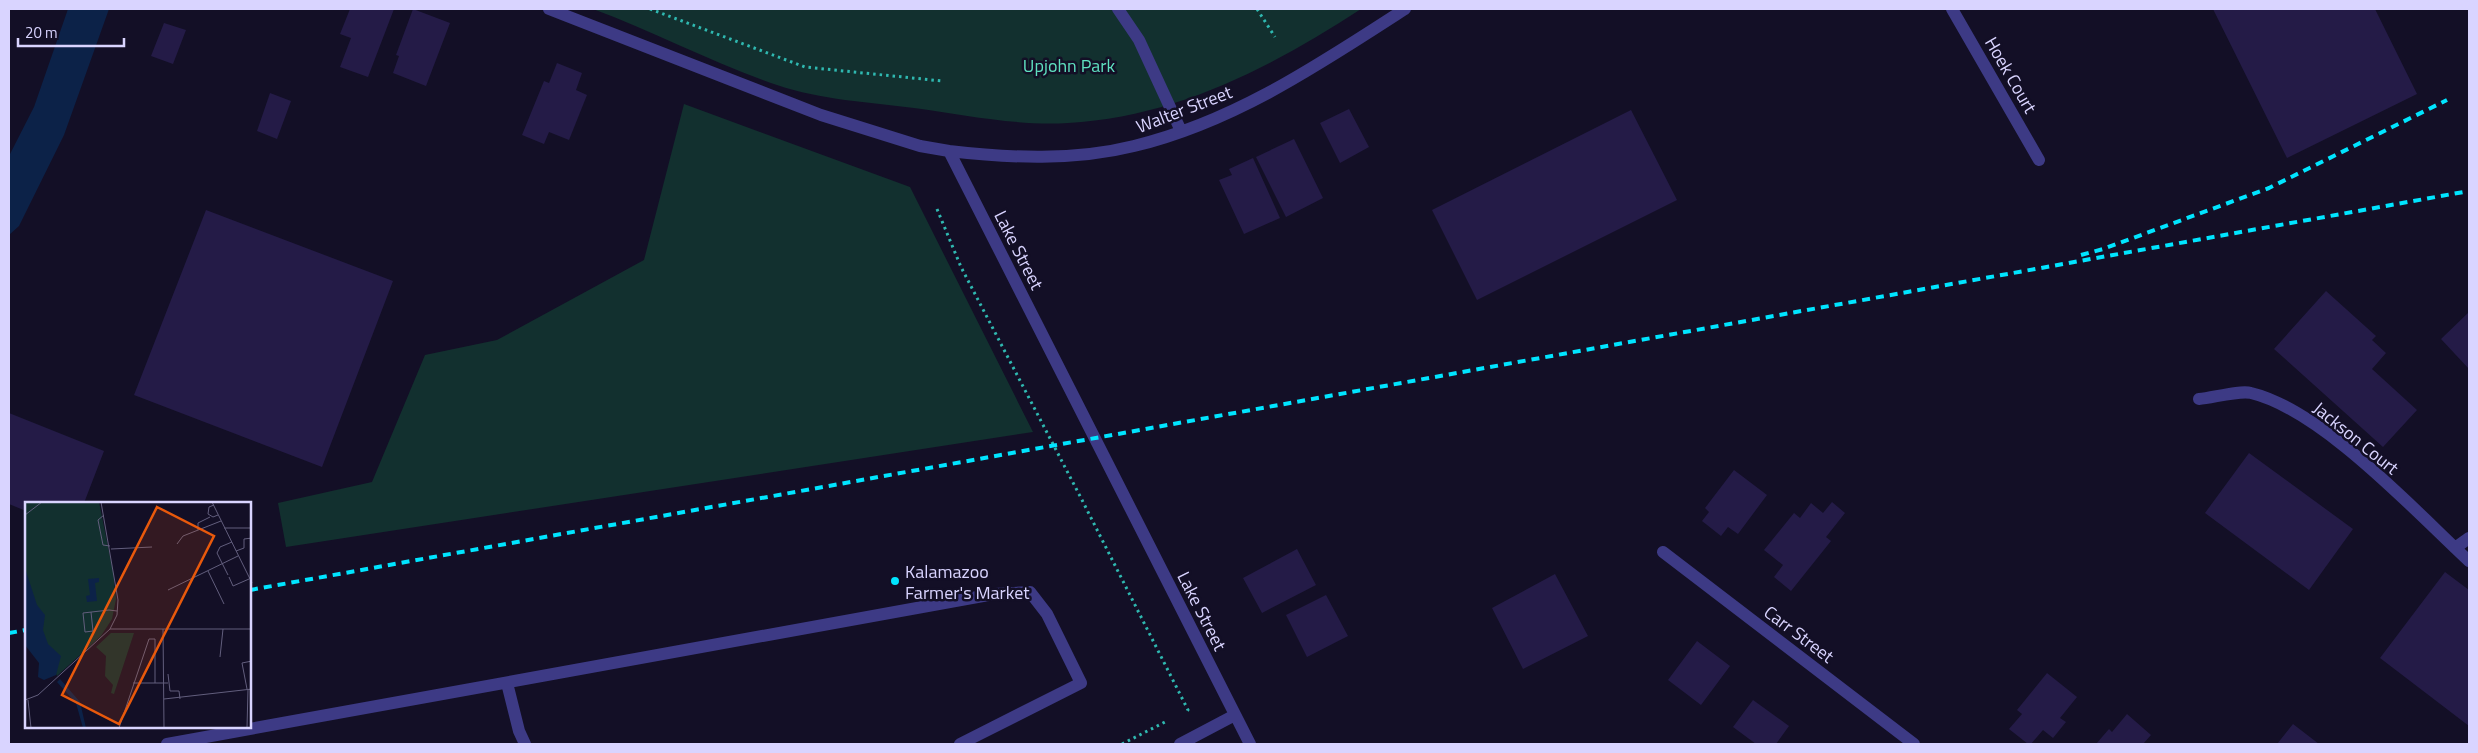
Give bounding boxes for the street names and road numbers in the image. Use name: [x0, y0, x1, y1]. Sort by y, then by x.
street label: Hoek Court: [1978, 32, 2044, 119]
street label: Walter Street: [1132, 78, 1237, 140]
street label: Lake Street: [988, 206, 1051, 295]
street label: Jackson Court: [2307, 395, 2405, 481]
street label: Lake Street: [1171, 567, 1234, 656]
street label: Carr Street: [1758, 599, 1840, 670]

